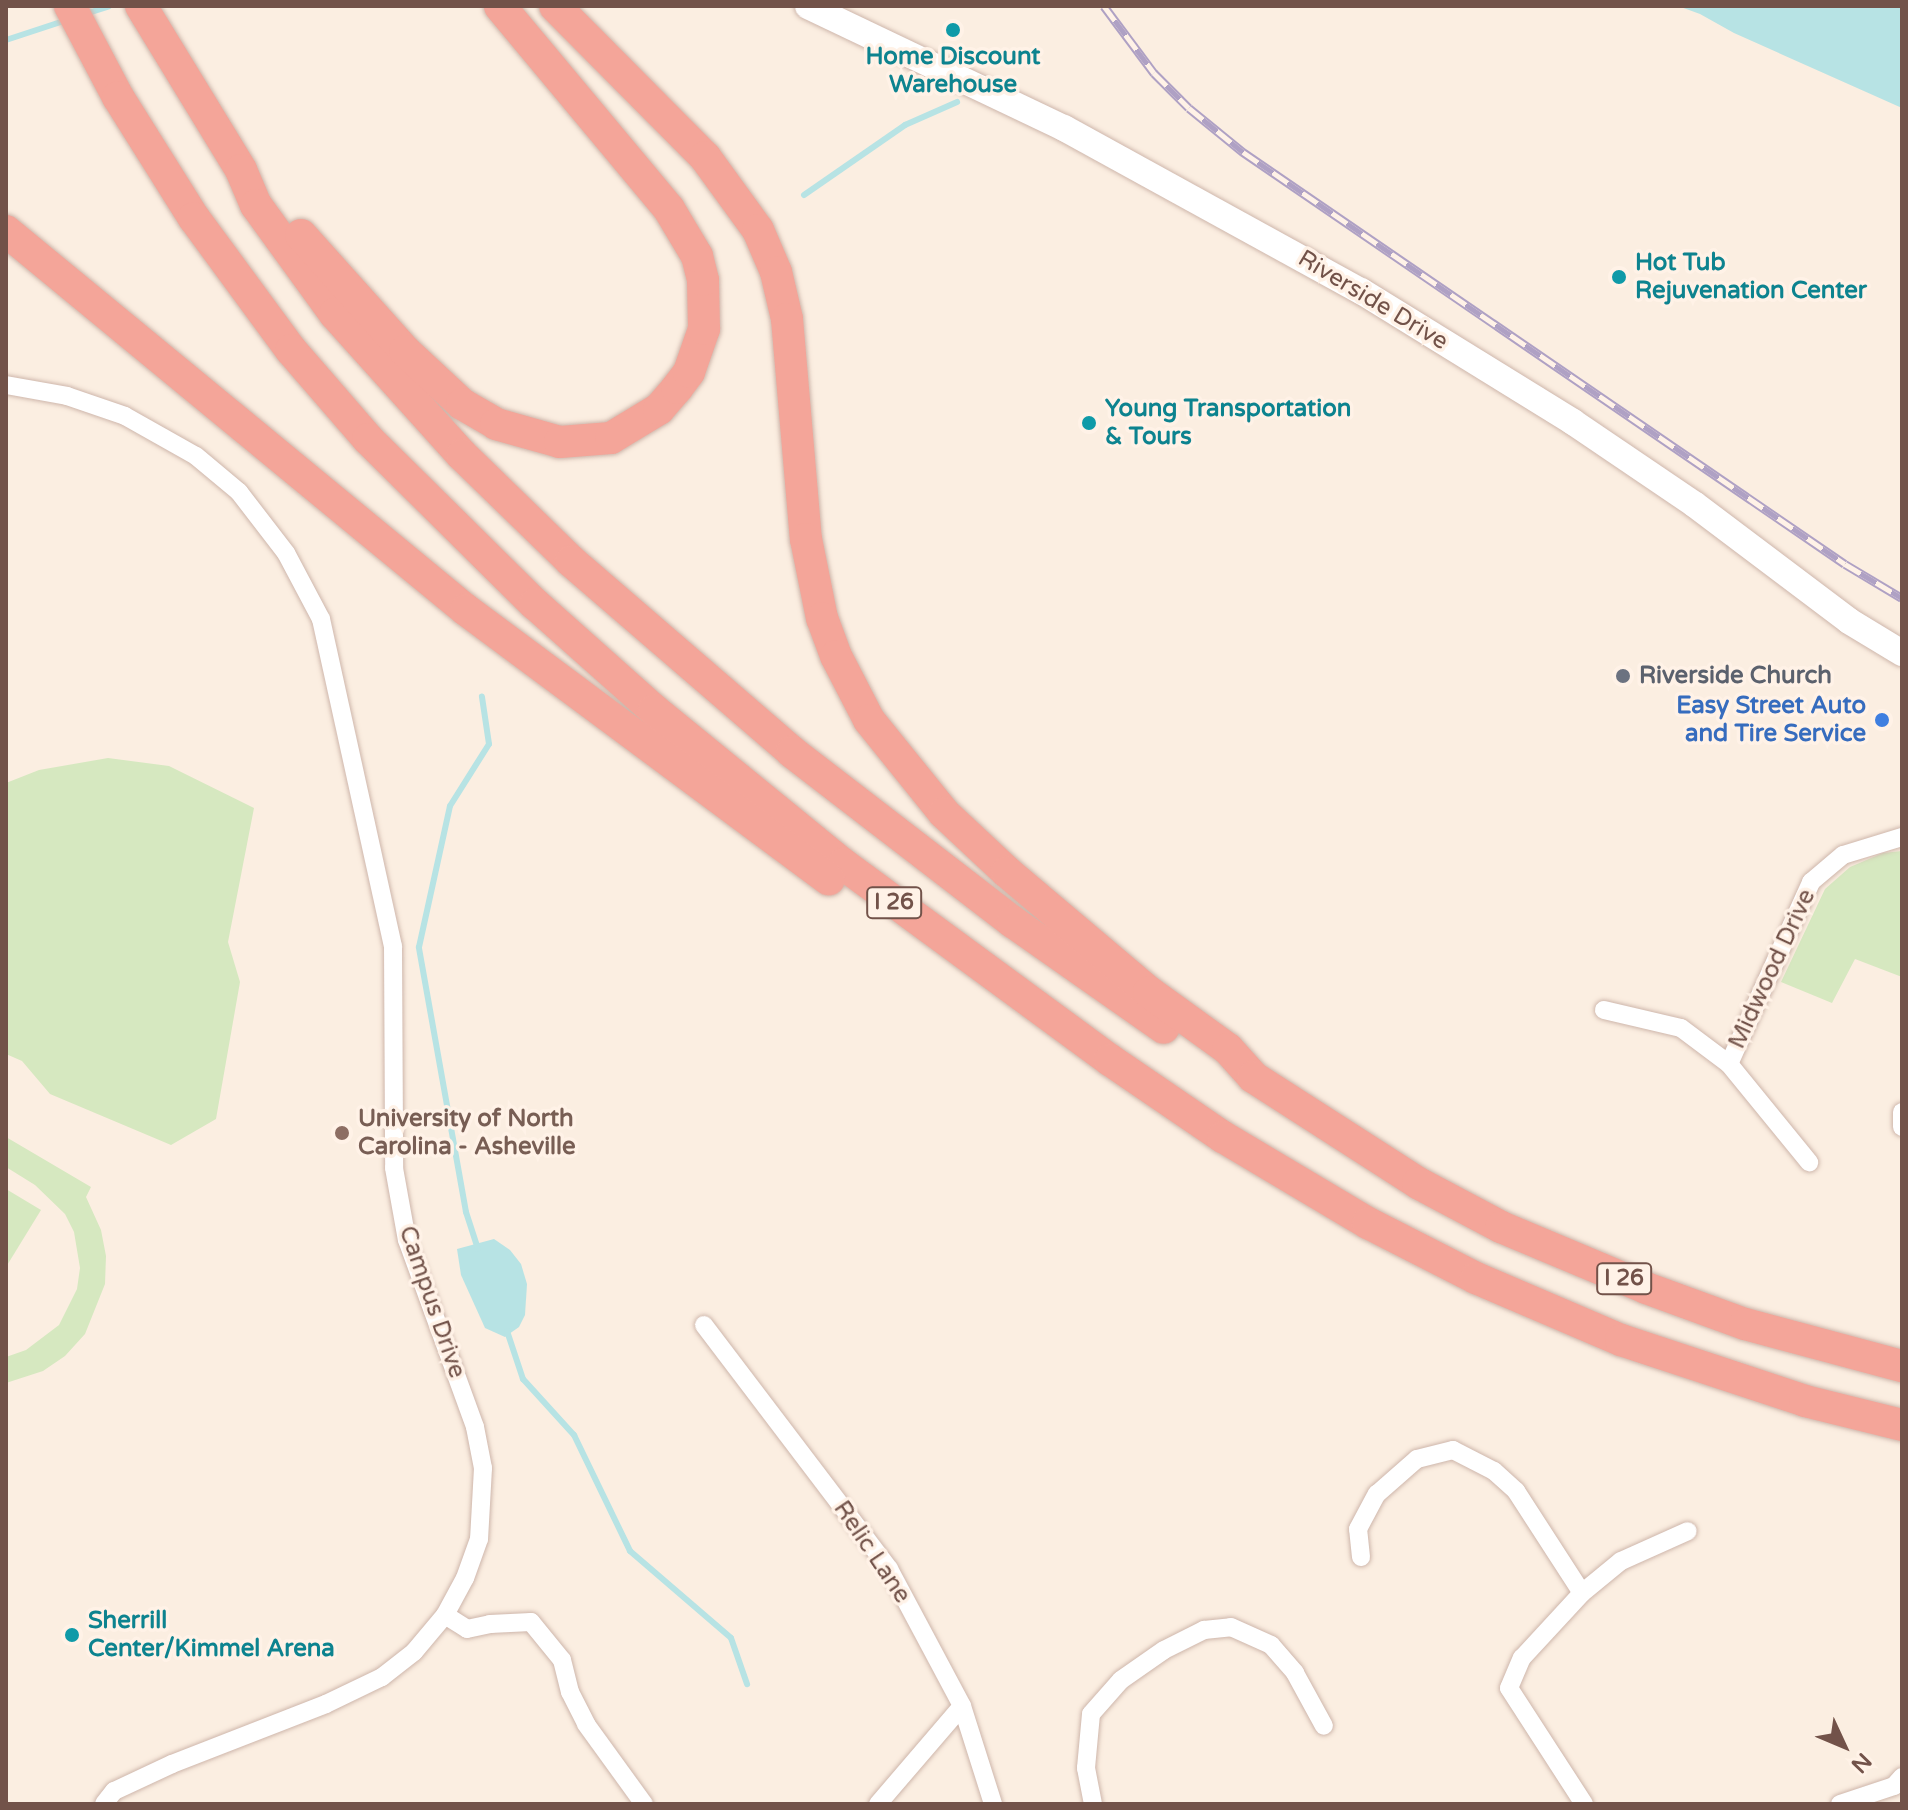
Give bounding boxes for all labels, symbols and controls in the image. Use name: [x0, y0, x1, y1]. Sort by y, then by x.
marker: Home Discount Warehouse: [944, 21, 962, 39]
place label: Home Discount Warehouse: [866, 43, 1040, 99]
street label: Riverside Drive: [1293, 244, 1453, 356]
place label: Hot Tub Rejuvenation Center: [1635, 249, 1867, 305]
marker: Hot Tub Rejuvenation Center: [1610, 268, 1628, 286]
place label: Young Transportation & Tours: [1105, 395, 1351, 451]
marker: Young Transportation & Tours: [1080, 414, 1098, 432]
place label: Riverside Church: [1639, 662, 1832, 690]
marker: Riverside Church: [1614, 667, 1632, 685]
place label: Easy Street Auto and Tire Service: [1676, 692, 1866, 748]
marker: Easy Street Auto and Tire Service: [1873, 711, 1891, 729]
road number: I 26: [866, 885, 922, 921]
street label: Midwood Drive: [1722, 885, 1822, 1053]
place label: University of North Carolina - Asheville: [358, 1105, 576, 1161]
marker: University of North Carolina - Asheville: [333, 1124, 351, 1142]
street label: Campus Drive: [393, 1222, 471, 1382]
road number: I 26: [1596, 1261, 1652, 1297]
street label: Relic Lane: [827, 1495, 917, 1609]
place label: Sherrill Center/Kimmel Arena: [88, 1607, 335, 1663]
marker: Sherrill Center/Kimmel Arena: [63, 1626, 81, 1644]
north arrow: [1804, 1706, 1884, 1786]
text: N: [1846, 1747, 1877, 1778]

